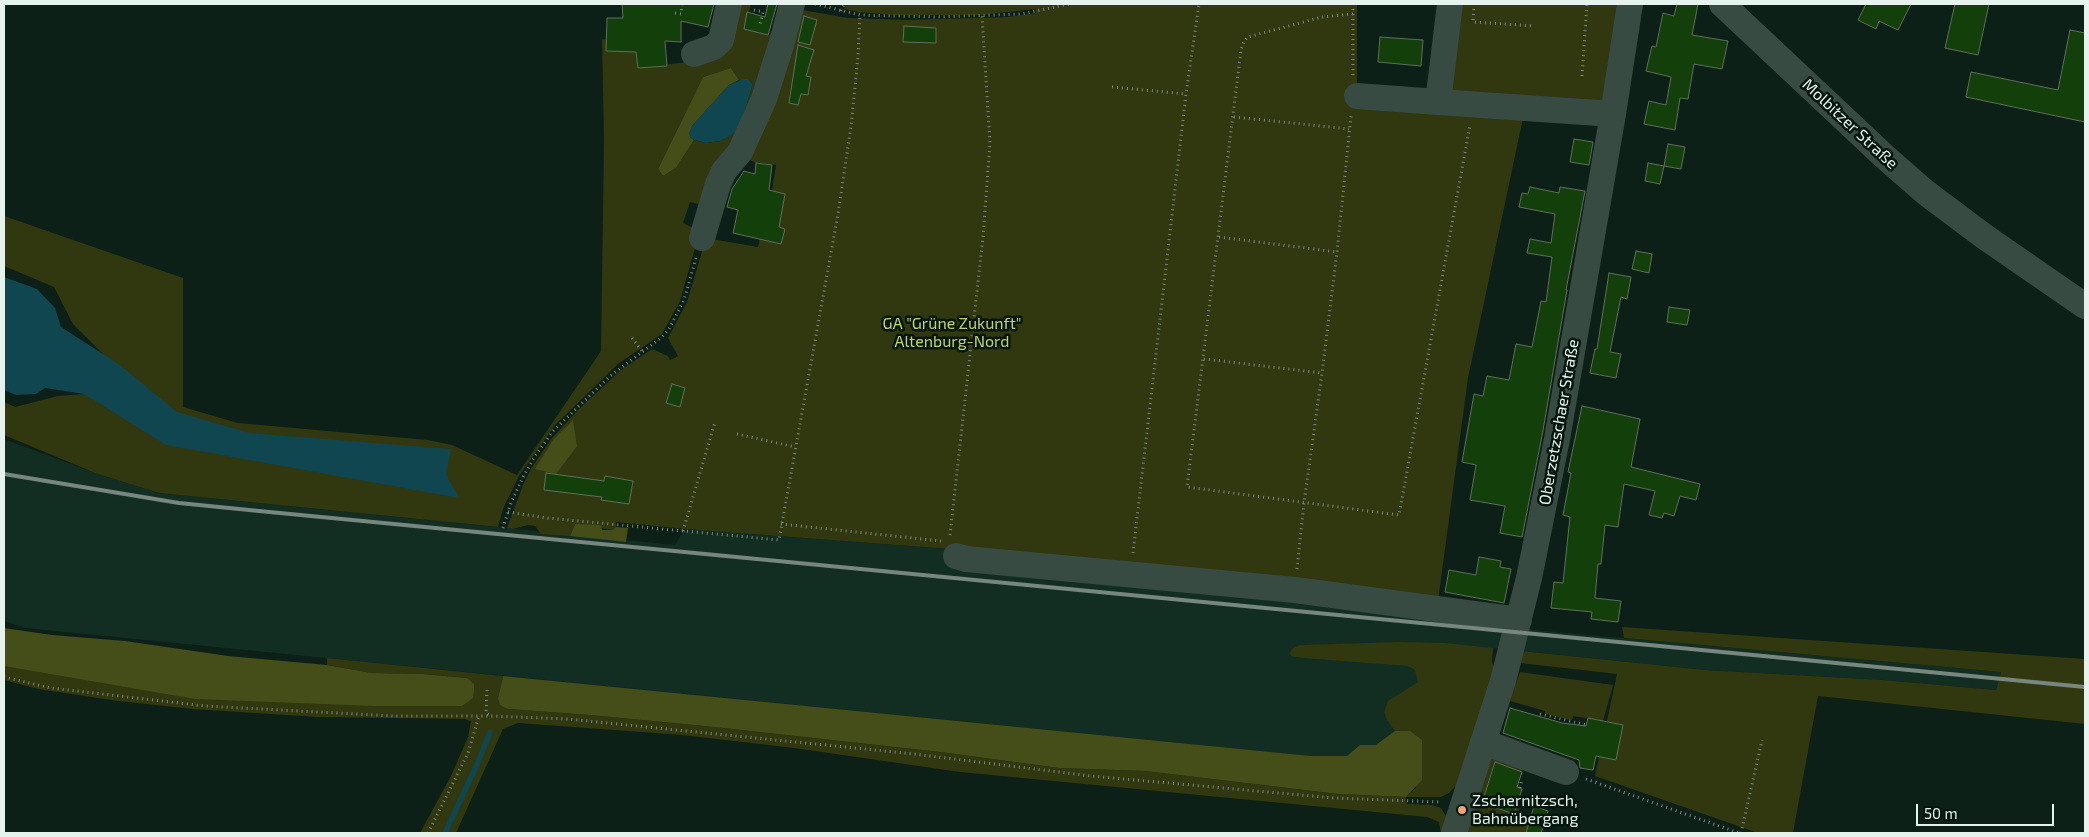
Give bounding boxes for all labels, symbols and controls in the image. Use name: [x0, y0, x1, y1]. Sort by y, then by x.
street label: Molbitzer Straße: [1798, 75, 1902, 173]
park label: GA "Grüne Zukunft" Altenburg-Nord: [883, 314, 1021, 352]
street label: Oberzetzschaer Straße: [1535, 338, 1583, 506]
place label: Zschernitzsch, Bahnübergang: [1472, 791, 1578, 829]
scale bar: [1919, 794, 2056, 826]
marker: Zschernitzsch, Bahnübergang: [1456, 804, 1468, 816]
text: 50 m: [1924, 804, 1958, 822]

